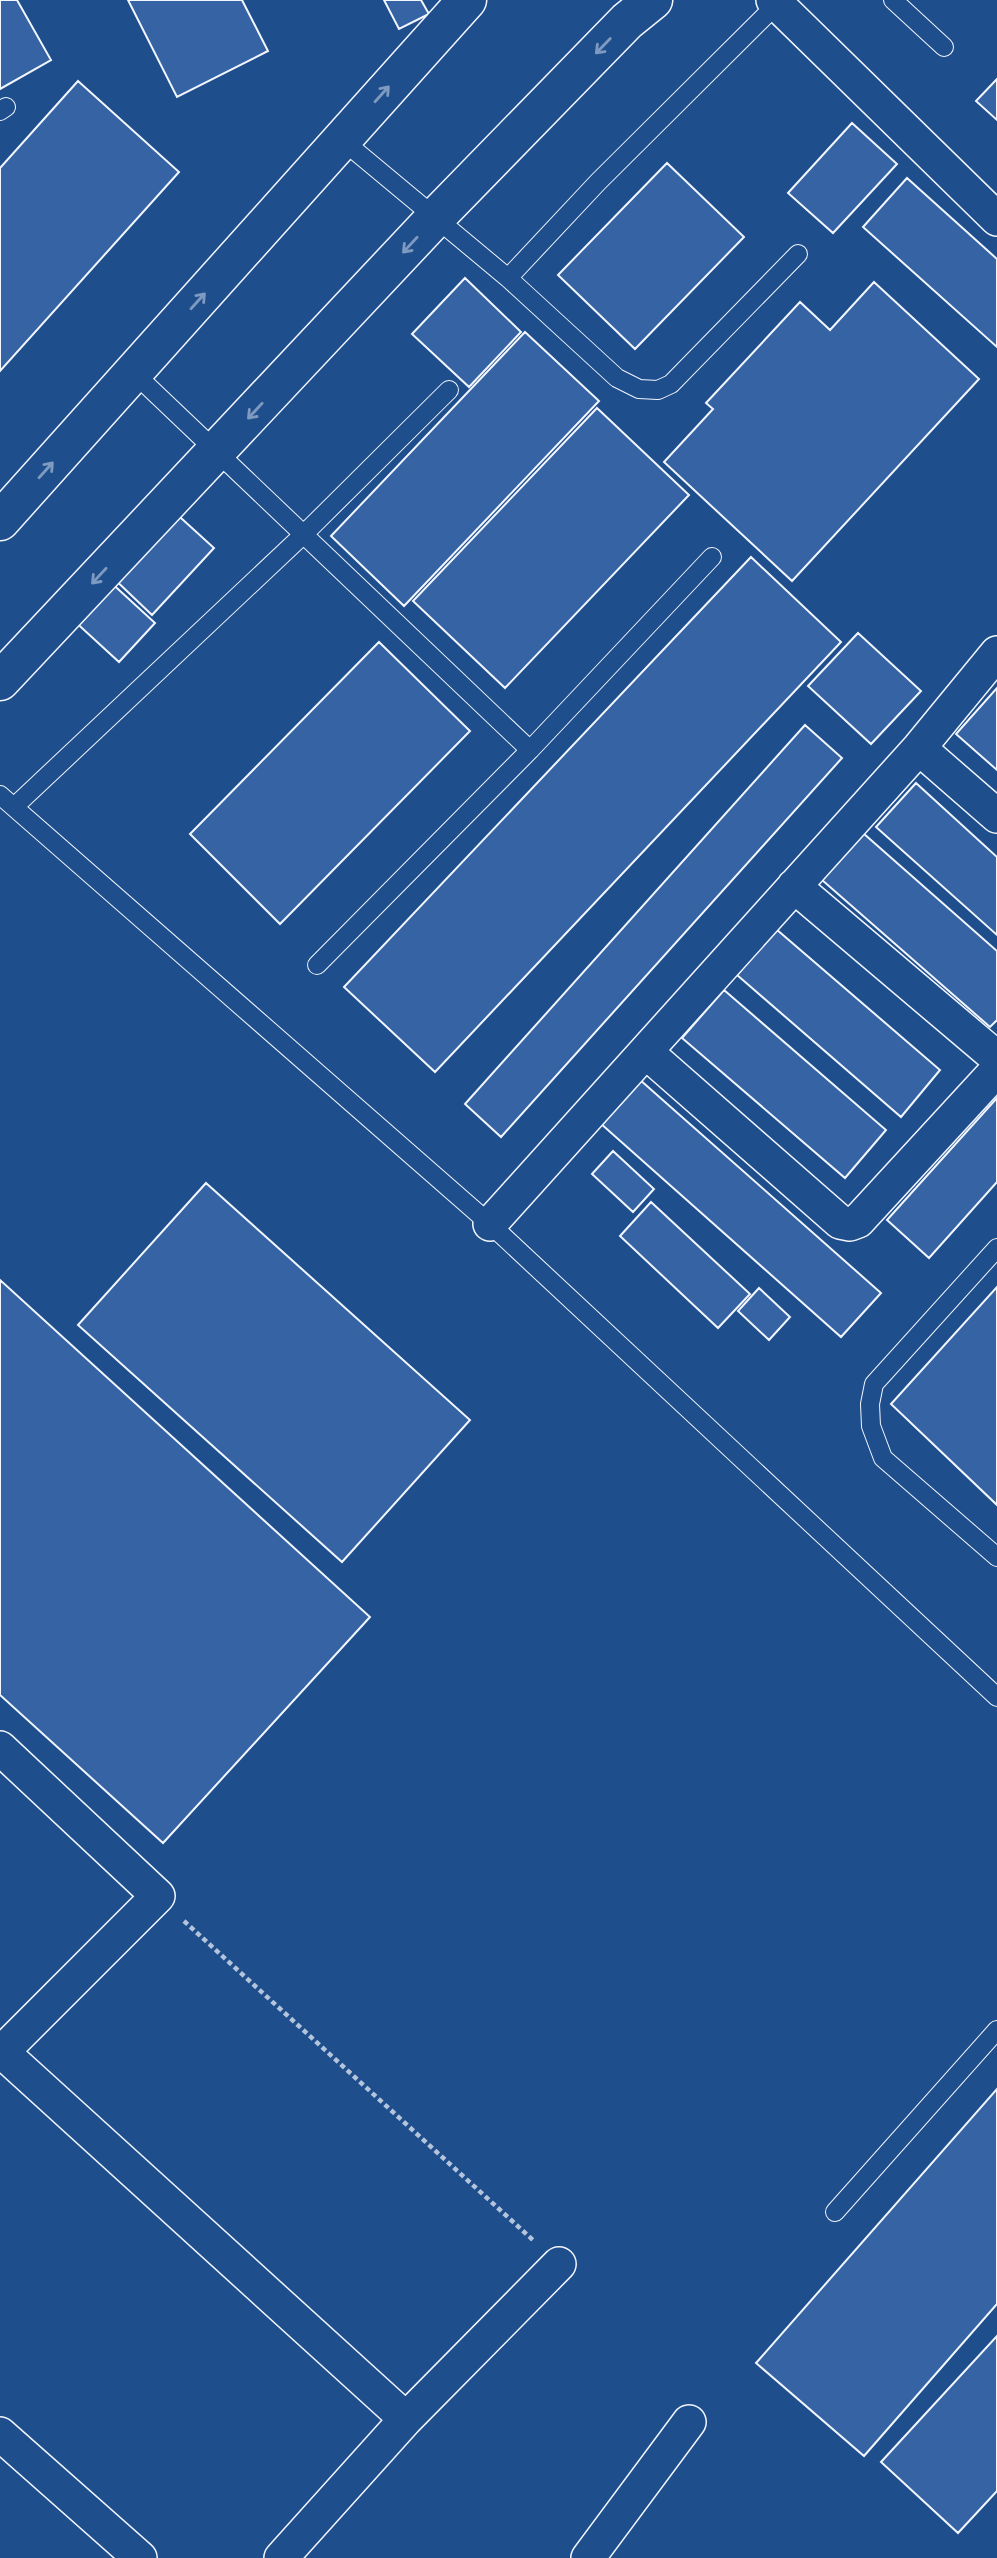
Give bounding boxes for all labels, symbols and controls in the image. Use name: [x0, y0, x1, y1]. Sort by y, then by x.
one-way arrow: [594, 37, 611, 54]
one-way arrow: [374, 85, 390, 103]
one-way arrow: [402, 236, 419, 253]
one-way arrow: [190, 292, 206, 310]
one-way arrow: [247, 402, 264, 419]
one-way arrow: [38, 461, 54, 479]
one-way arrow: [91, 568, 108, 585]

